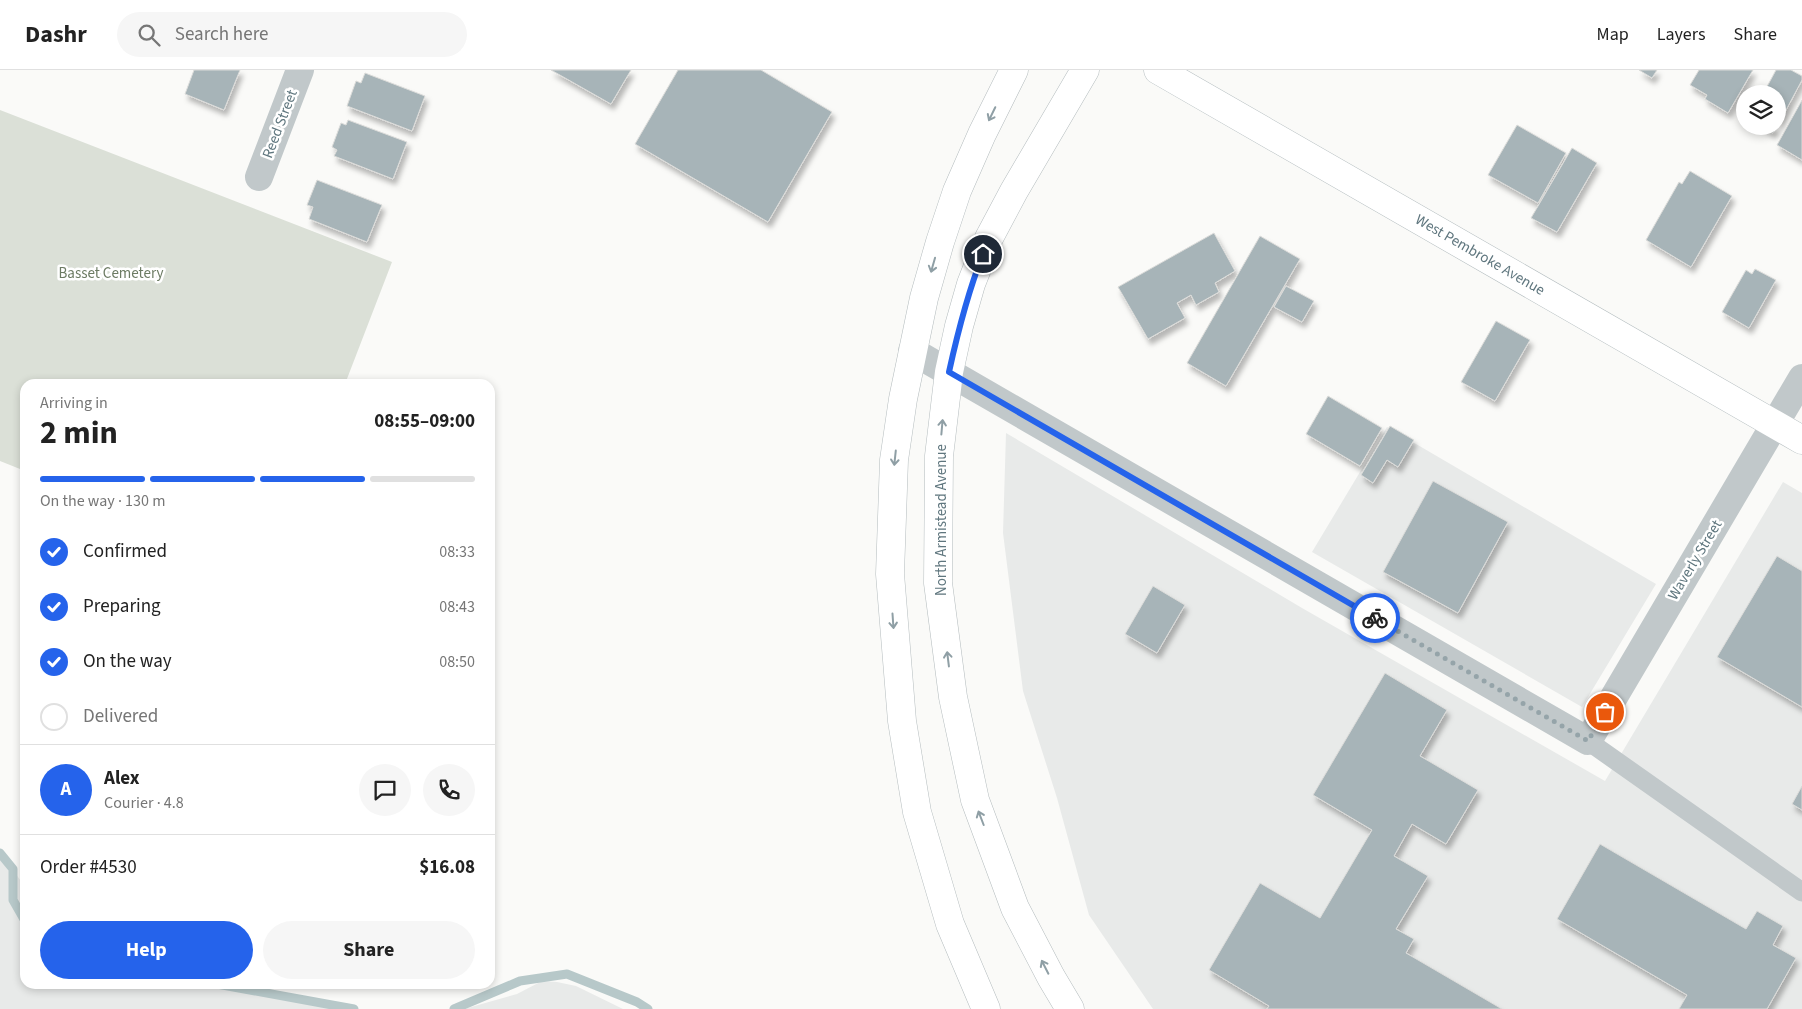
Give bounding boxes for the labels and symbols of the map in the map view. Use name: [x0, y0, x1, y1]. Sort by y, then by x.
street label: Reed Street: [257, 87, 303, 161]
one-way arrow: [987, 106, 996, 121]
street label: West Pembroke Avenue: [1411, 209, 1549, 301]
pin: [962, 233, 1004, 275]
one-way arrow: [928, 257, 938, 273]
park label: Basset Cemetery: [59, 263, 163, 284]
one-way arrow: [937, 420, 947, 436]
street label: North Armistead Avenue: [931, 444, 952, 596]
one-way arrow: [890, 450, 900, 466]
street label: Waverly Street: [1663, 516, 1727, 604]
courier: [1350, 593, 1400, 643]
one-way arrow: [889, 612, 898, 628]
one-way arrow: [943, 651, 953, 667]
pin: [1584, 691, 1626, 733]
one-way arrow: [976, 811, 985, 826]
one-way arrow: [1040, 960, 1049, 975]

